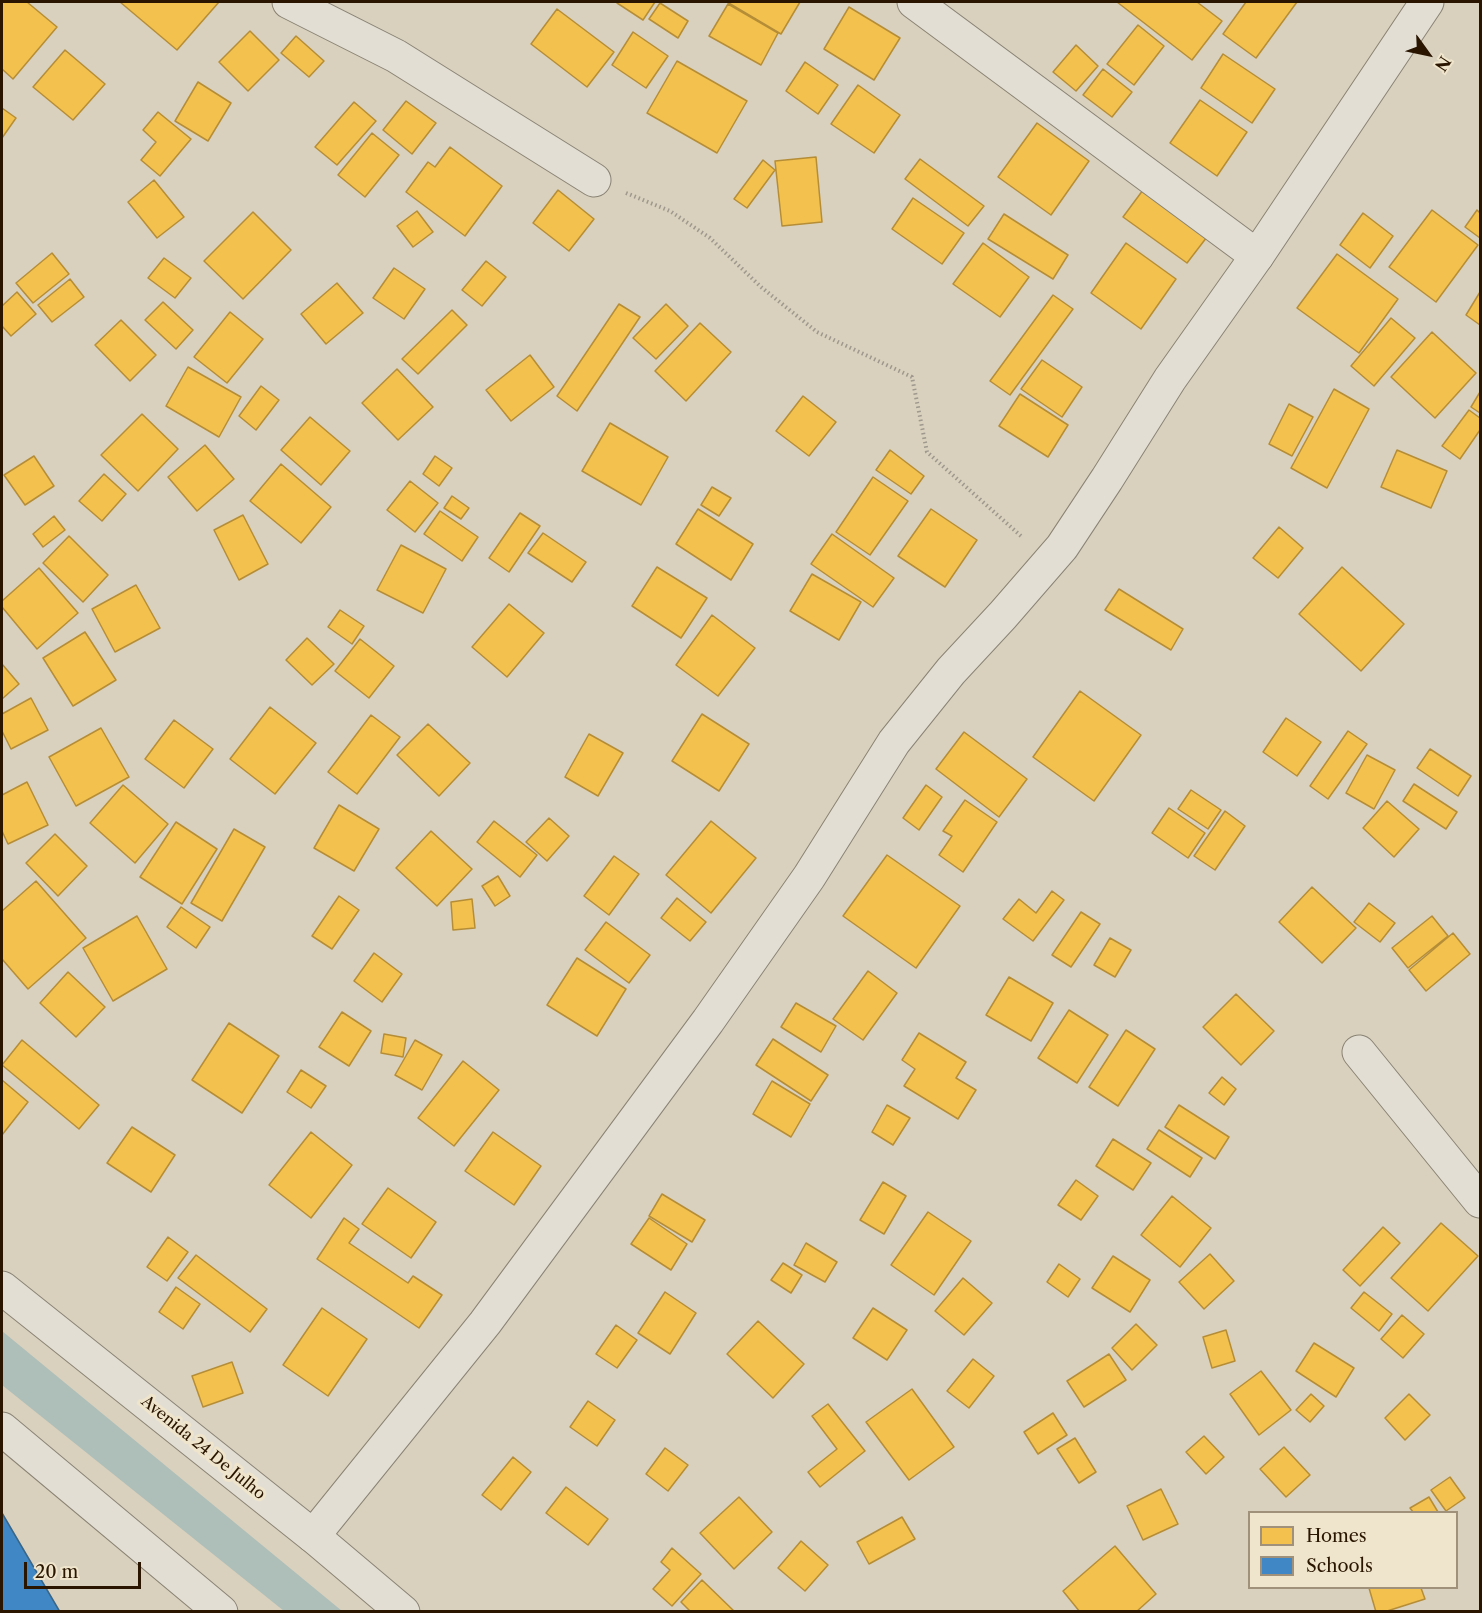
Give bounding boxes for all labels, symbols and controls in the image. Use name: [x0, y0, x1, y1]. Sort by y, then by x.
north arrow: [1398, 24, 1458, 84]
text: N: [1431, 53, 1455, 75]
street label: Avenida 24 De Julho: [137, 1392, 269, 1504]
legend: [1248, 1511, 1458, 1589]
text: Homes: [1306, 1525, 1367, 1547]
scale bar: [27, 1550, 144, 1588]
text: Schools: [1306, 1555, 1373, 1577]
text: 20 m: [35, 1561, 78, 1583]

